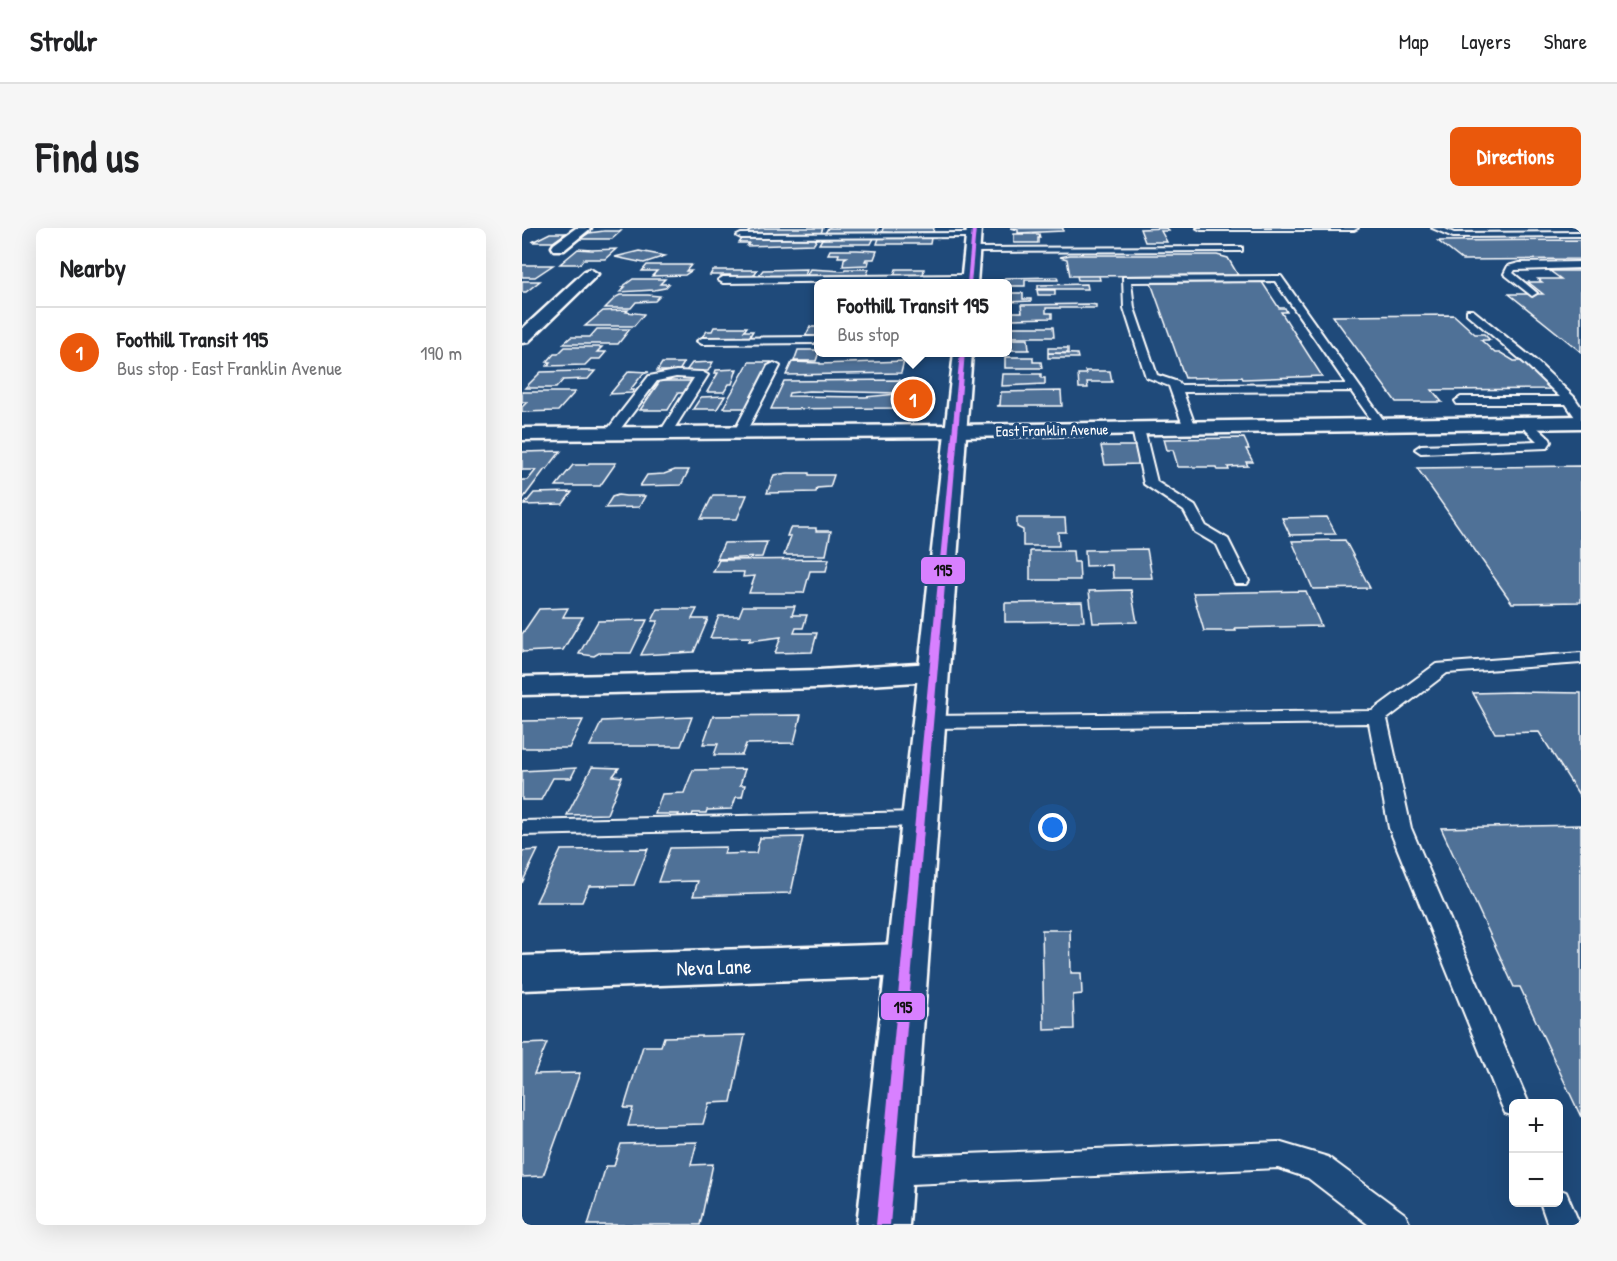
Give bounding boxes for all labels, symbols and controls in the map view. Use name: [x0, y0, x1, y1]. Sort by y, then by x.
text: Strollr: [30, 22, 97, 60]
text: Map: [1399, 27, 1428, 56]
text: Layers: [1461, 27, 1511, 56]
text: Share: [1544, 27, 1587, 56]
button: Directions: [1450, 127, 1581, 186]
text: Find us: [36, 128, 139, 185]
text: Nearby: [60, 250, 126, 285]
popup: [814, 279, 1012, 357]
text: Foothill Transit 195: [838, 290, 989, 320]
text: Bus stop: [838, 320, 899, 347]
text: Foothill Transit 195: [117, 324, 268, 354]
text: 1: [76, 339, 83, 366]
text: 190 m: [420, 339, 462, 366]
text: Bus stop · East Franklin Avenue: [117, 354, 342, 381]
pin: 1: [894, 376, 932, 422]
street label: East Franklin Avenue: [995, 419, 1109, 441]
line badge: 195: [920, 556, 966, 585]
text: 195: [934, 559, 952, 581]
your location: [1038, 813, 1067, 842]
street label: Neva Lane: [676, 951, 752, 983]
line badge: 195: [880, 992, 926, 1021]
text: 195: [894, 996, 912, 1018]
map controls: [1509, 1099, 1563, 1207]
button: +: [1509, 1099, 1563, 1153]
button: −: [1509, 1153, 1563, 1207]

